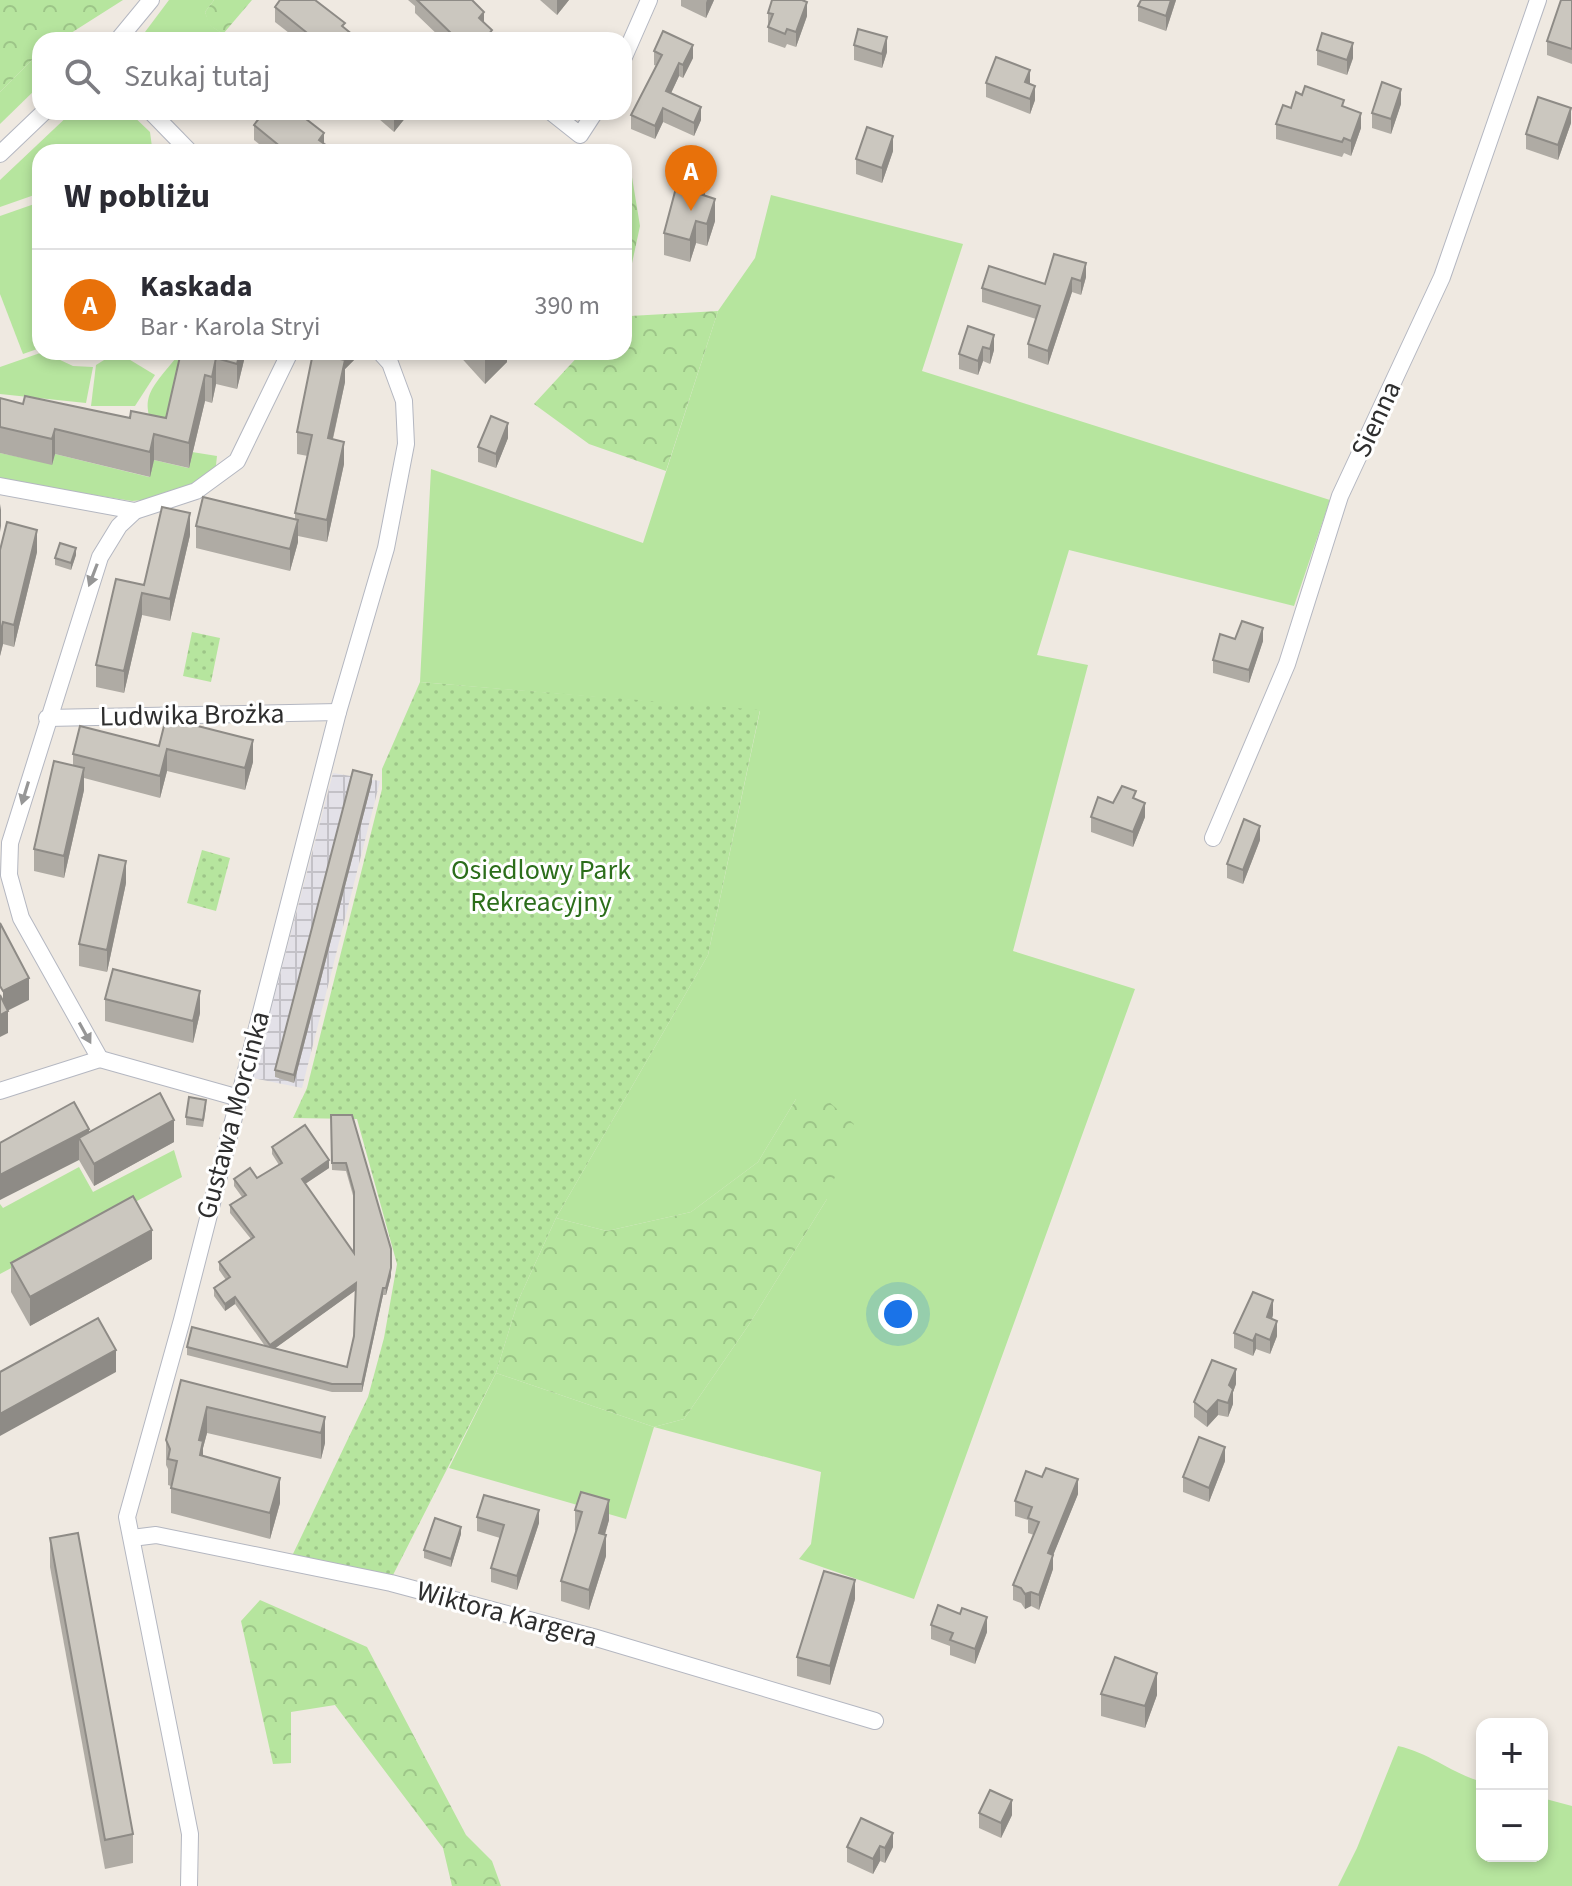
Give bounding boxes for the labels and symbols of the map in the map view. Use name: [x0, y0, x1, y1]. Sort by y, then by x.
pin: A: [665, 145, 717, 211]
street label: Sienna: [1341, 374, 1411, 464]
one-way arrow: [86, 563, 99, 587]
street label: Ludwika Brożka: [99, 693, 285, 737]
one-way arrow: [18, 782, 31, 806]
park label: Osiedlowy Park Rekreacyjny: [451, 850, 631, 922]
street label: Gustawa Morcinka: [186, 1007, 280, 1223]
one-way arrow: [78, 1021, 92, 1044]
your location: [878, 1294, 918, 1334]
street label: Wiktora Kargera: [412, 1571, 602, 1657]

